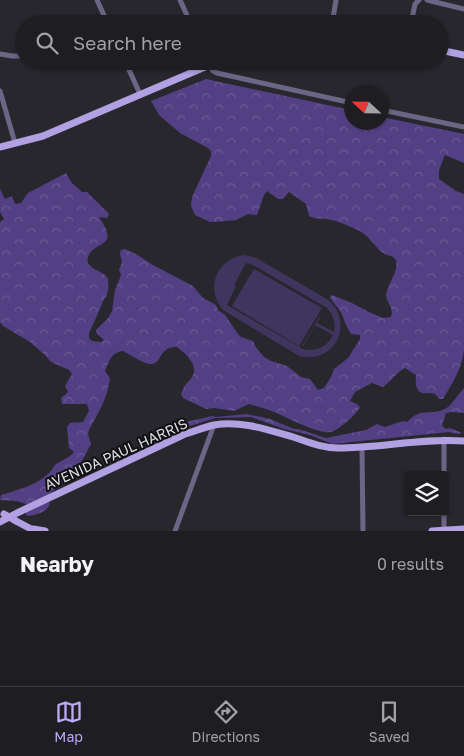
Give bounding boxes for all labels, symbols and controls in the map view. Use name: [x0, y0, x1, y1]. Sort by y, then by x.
search box: [15, 15, 449, 70]
icon: search: [33, 29, 61, 57]
text: Search here: [73, 31, 182, 54]
north arrow: [344, 85, 389, 130]
street label: AVENIDA PAUL HARRIS: [42, 414, 190, 493]
map controls: [404, 471, 449, 516]
button: layers: [404, 471, 449, 516]
text: Nearby: [20, 551, 94, 577]
text: 0 results: [377, 554, 444, 574]
tab: Map: [54, 698, 83, 745]
tab: Directions: [192, 698, 260, 745]
tab: Saved: [369, 698, 410, 745]

